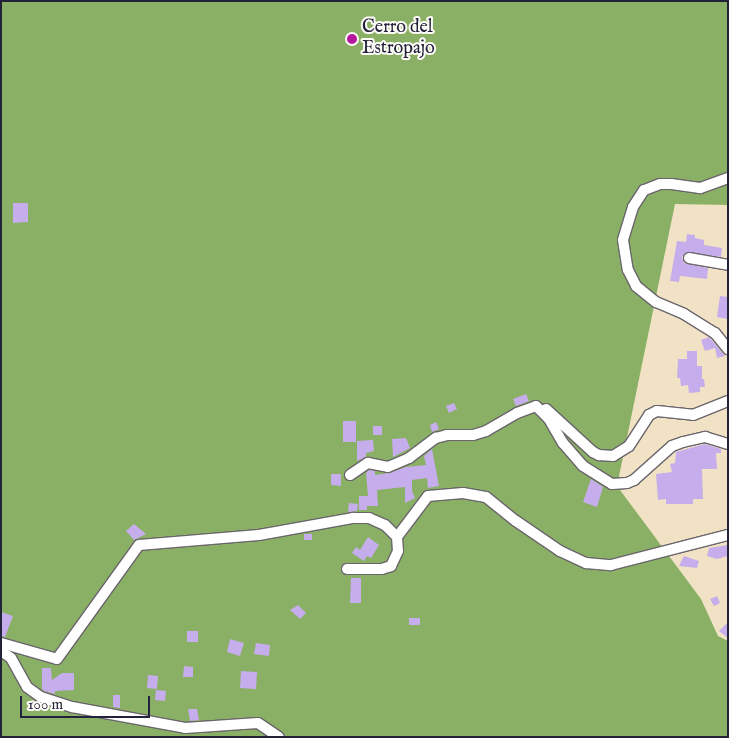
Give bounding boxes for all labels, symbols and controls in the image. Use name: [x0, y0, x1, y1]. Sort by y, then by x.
place label: Cerro del Estropajo: [362, 18, 435, 60]
marker: Cerro del Estropajo: [346, 33, 358, 45]
scale bar: [22, 686, 152, 718]
text: 100 m: [28, 695, 63, 714]

